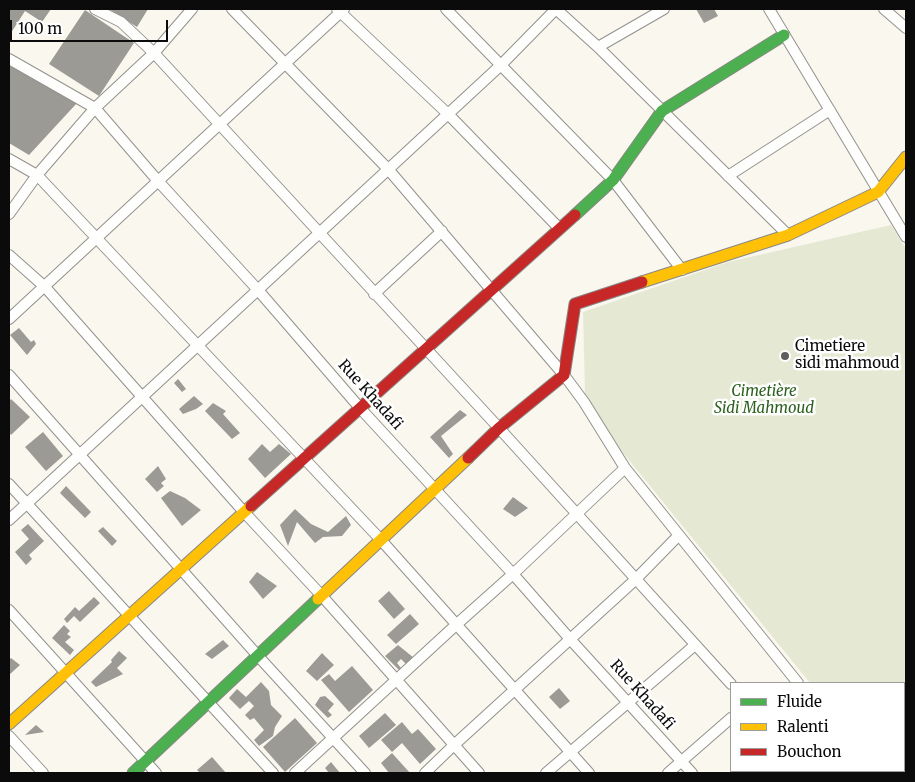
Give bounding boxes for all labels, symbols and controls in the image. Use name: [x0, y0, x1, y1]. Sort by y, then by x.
scale bar: [12, 10, 170, 42]
text: 100 m: [18, 19, 62, 38]
place label: Cimetiere sidi mahmoud: [795, 338, 899, 373]
marker: Cimetiere sidi mahmoud: [779, 350, 791, 362]
street label: Rue Khadafi: [334, 356, 406, 434]
park label: Cimetière Sidi Mahmoud: [714, 383, 814, 418]
street label: Rue Khadafi: [606, 656, 678, 734]
legend: [730, 682, 905, 772]
text: Fluide: [777, 692, 822, 711]
text: Ralenti: [777, 717, 829, 736]
text: Bouchon: [777, 742, 841, 761]

